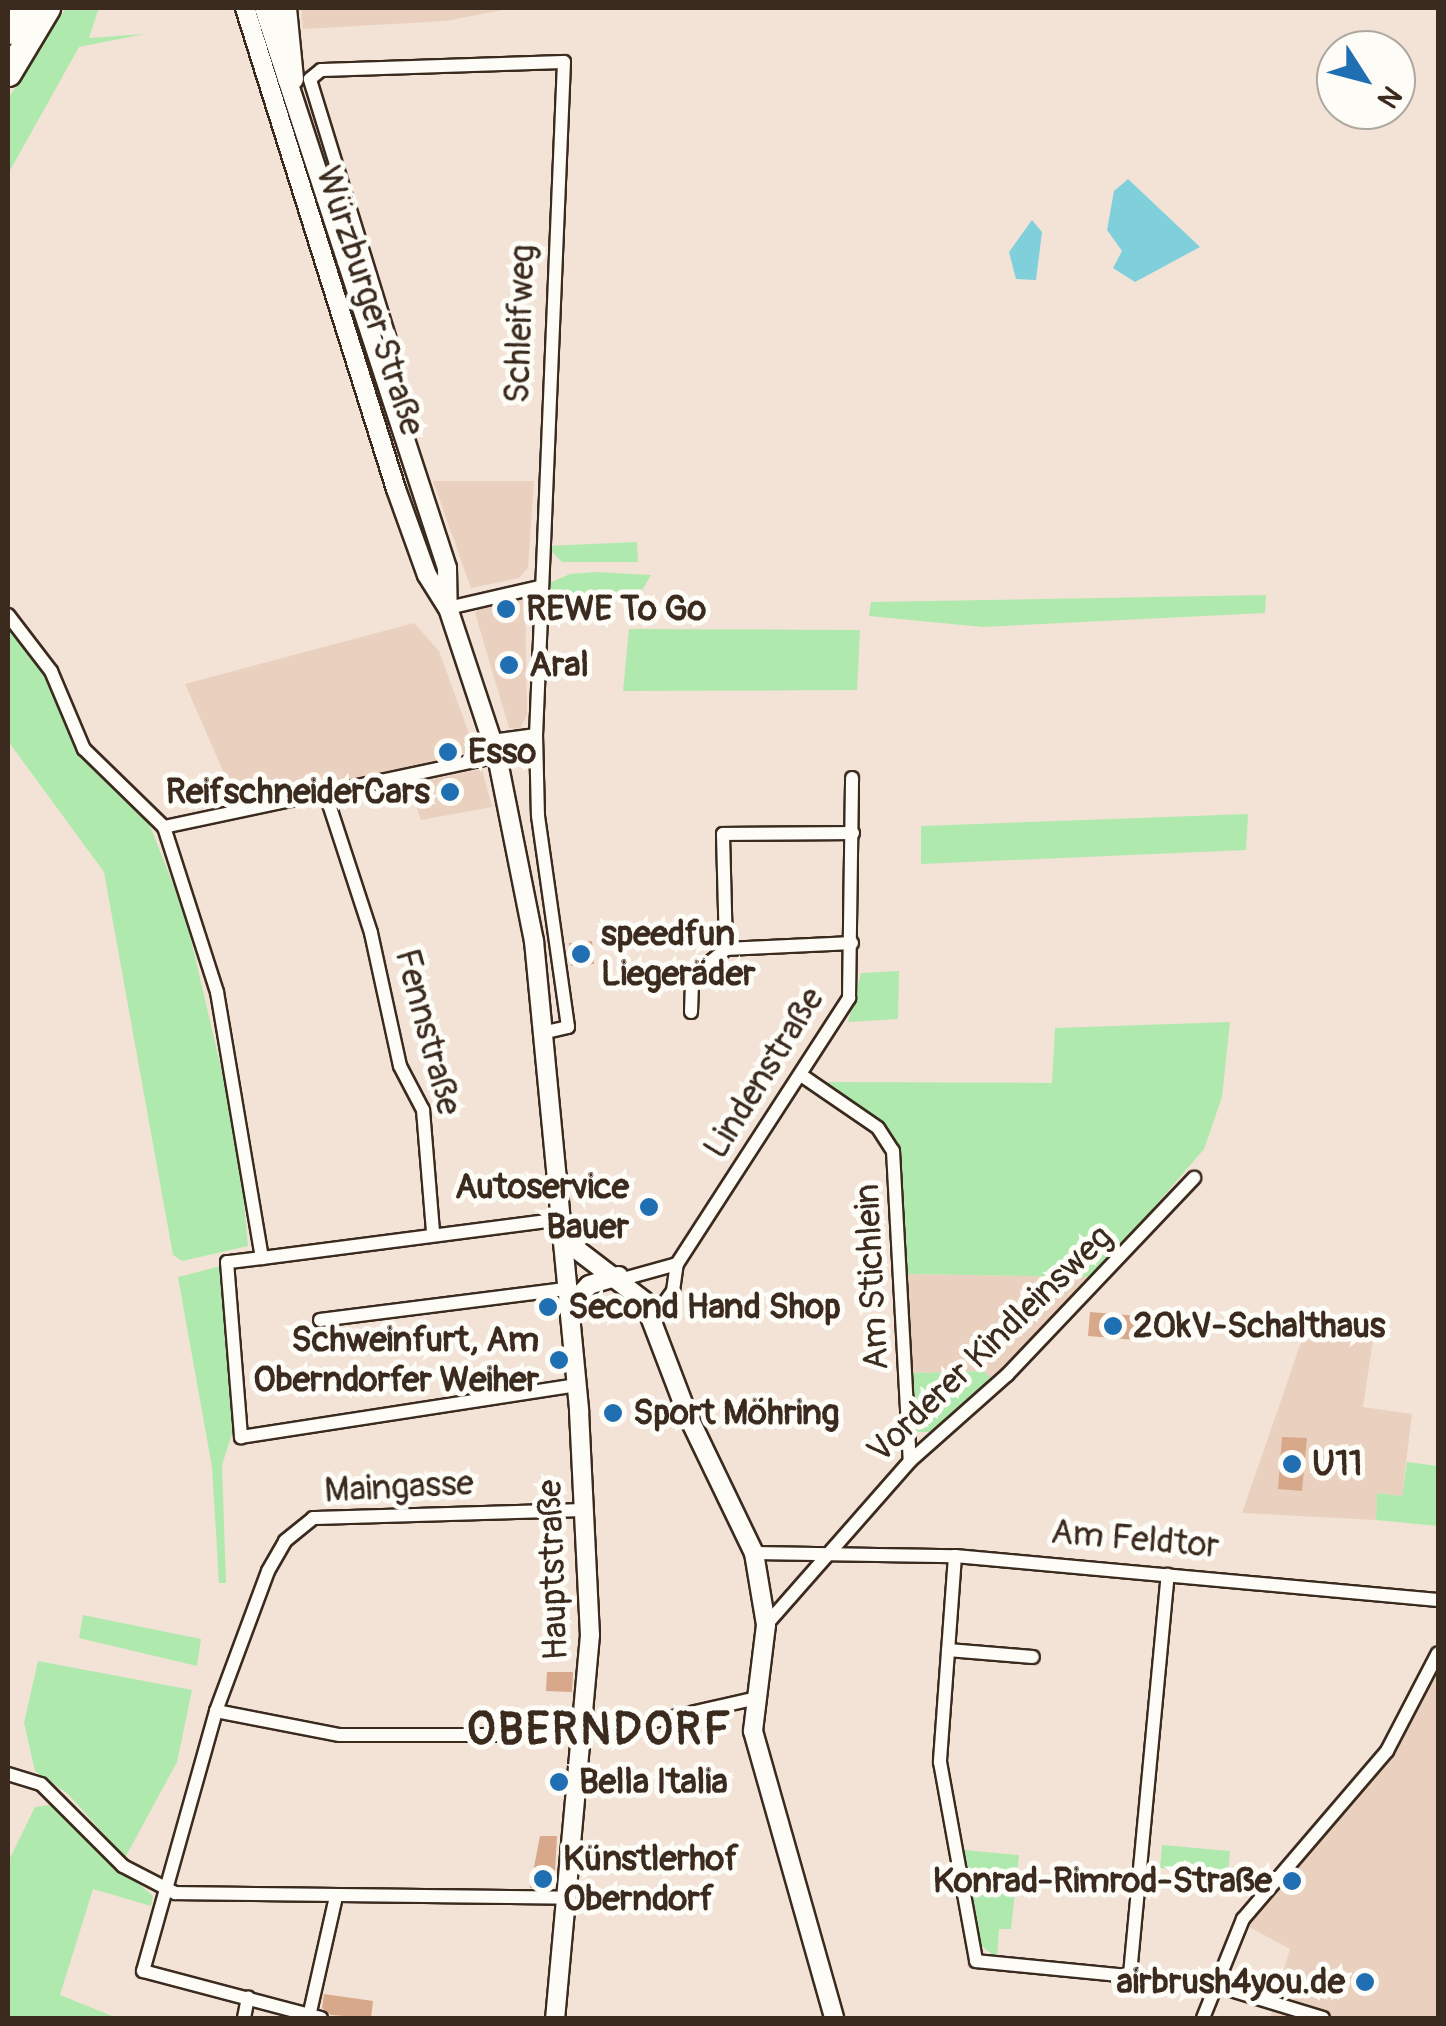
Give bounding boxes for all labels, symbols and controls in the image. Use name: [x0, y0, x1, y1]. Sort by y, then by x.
north arrow: [1316, 30, 1416, 130]
text: N: [1369, 79, 1409, 115]
street label: Würzburger Straße: [307, 161, 433, 441]
street label: Schleifweg: [496, 244, 544, 404]
place label: REWE To Go: [526, 588, 706, 630]
marker: REWE To Go: [495, 598, 517, 620]
place label: Aral: [529, 644, 589, 686]
marker: Aral: [498, 654, 520, 676]
place label: Esso: [468, 731, 536, 773]
marker: Esso: [437, 741, 459, 763]
place label: ReifschneiderCars: [166, 771, 430, 813]
marker: ReifschneiderCars: [439, 781, 461, 803]
place label: speedfun Liegeräder: [601, 913, 755, 995]
marker: speedfun Liegeräder: [570, 943, 592, 965]
street label: Fennstraße: [386, 944, 470, 1120]
street label: Lindenstraße: [695, 980, 833, 1166]
place label: Autoservice Bauer: [455, 1166, 629, 1248]
street label: Am Stichlein: [846, 1183, 898, 1371]
marker: Autoservice Bauer: [638, 1196, 660, 1218]
street label: Vorderer Kindleinsweg: [859, 1216, 1121, 1472]
place label: Second Hand Shop: [568, 1286, 841, 1328]
marker: Second Hand Shop: [537, 1296, 559, 1318]
place label: 20kV-Schalthaus: [1133, 1305, 1385, 1347]
marker: 20kV-Schalthaus: [1102, 1315, 1124, 1337]
place label: Schweinfurt, Am Oberndorfer Weiher: [253, 1319, 539, 1401]
marker: Schweinfurt, Am Oberndorfer Weiher: [548, 1349, 570, 1371]
place label: Sport Möhring: [633, 1392, 839, 1434]
marker: Sport Möhring: [602, 1402, 624, 1424]
place label: U11: [1312, 1443, 1363, 1485]
marker: U11: [1281, 1453, 1303, 1475]
street label: Maingasse: [323, 1462, 475, 1512]
street label: Hauptstraße: [529, 1479, 577, 1661]
street label: Am Feldtor: [1049, 1511, 1221, 1567]
district label: OBERNDORF: [467, 1704, 733, 1758]
place label: Bella Italia: [579, 1761, 728, 1803]
marker: Bella Italia: [548, 1771, 570, 1793]
place label: Künstlerhof Oberndorf: [563, 1838, 739, 1920]
place label: Konrad-Rimrod-Straße: [933, 1860, 1272, 1902]
marker: Künstlerhof Oberndorf: [532, 1868, 554, 1890]
marker: Konrad-Rimrod-Straße: [1281, 1870, 1303, 1892]
place label: airbrush4you.de: [1117, 1961, 1345, 2003]
marker: airbrush4you.de: [1354, 1971, 1376, 1993]

